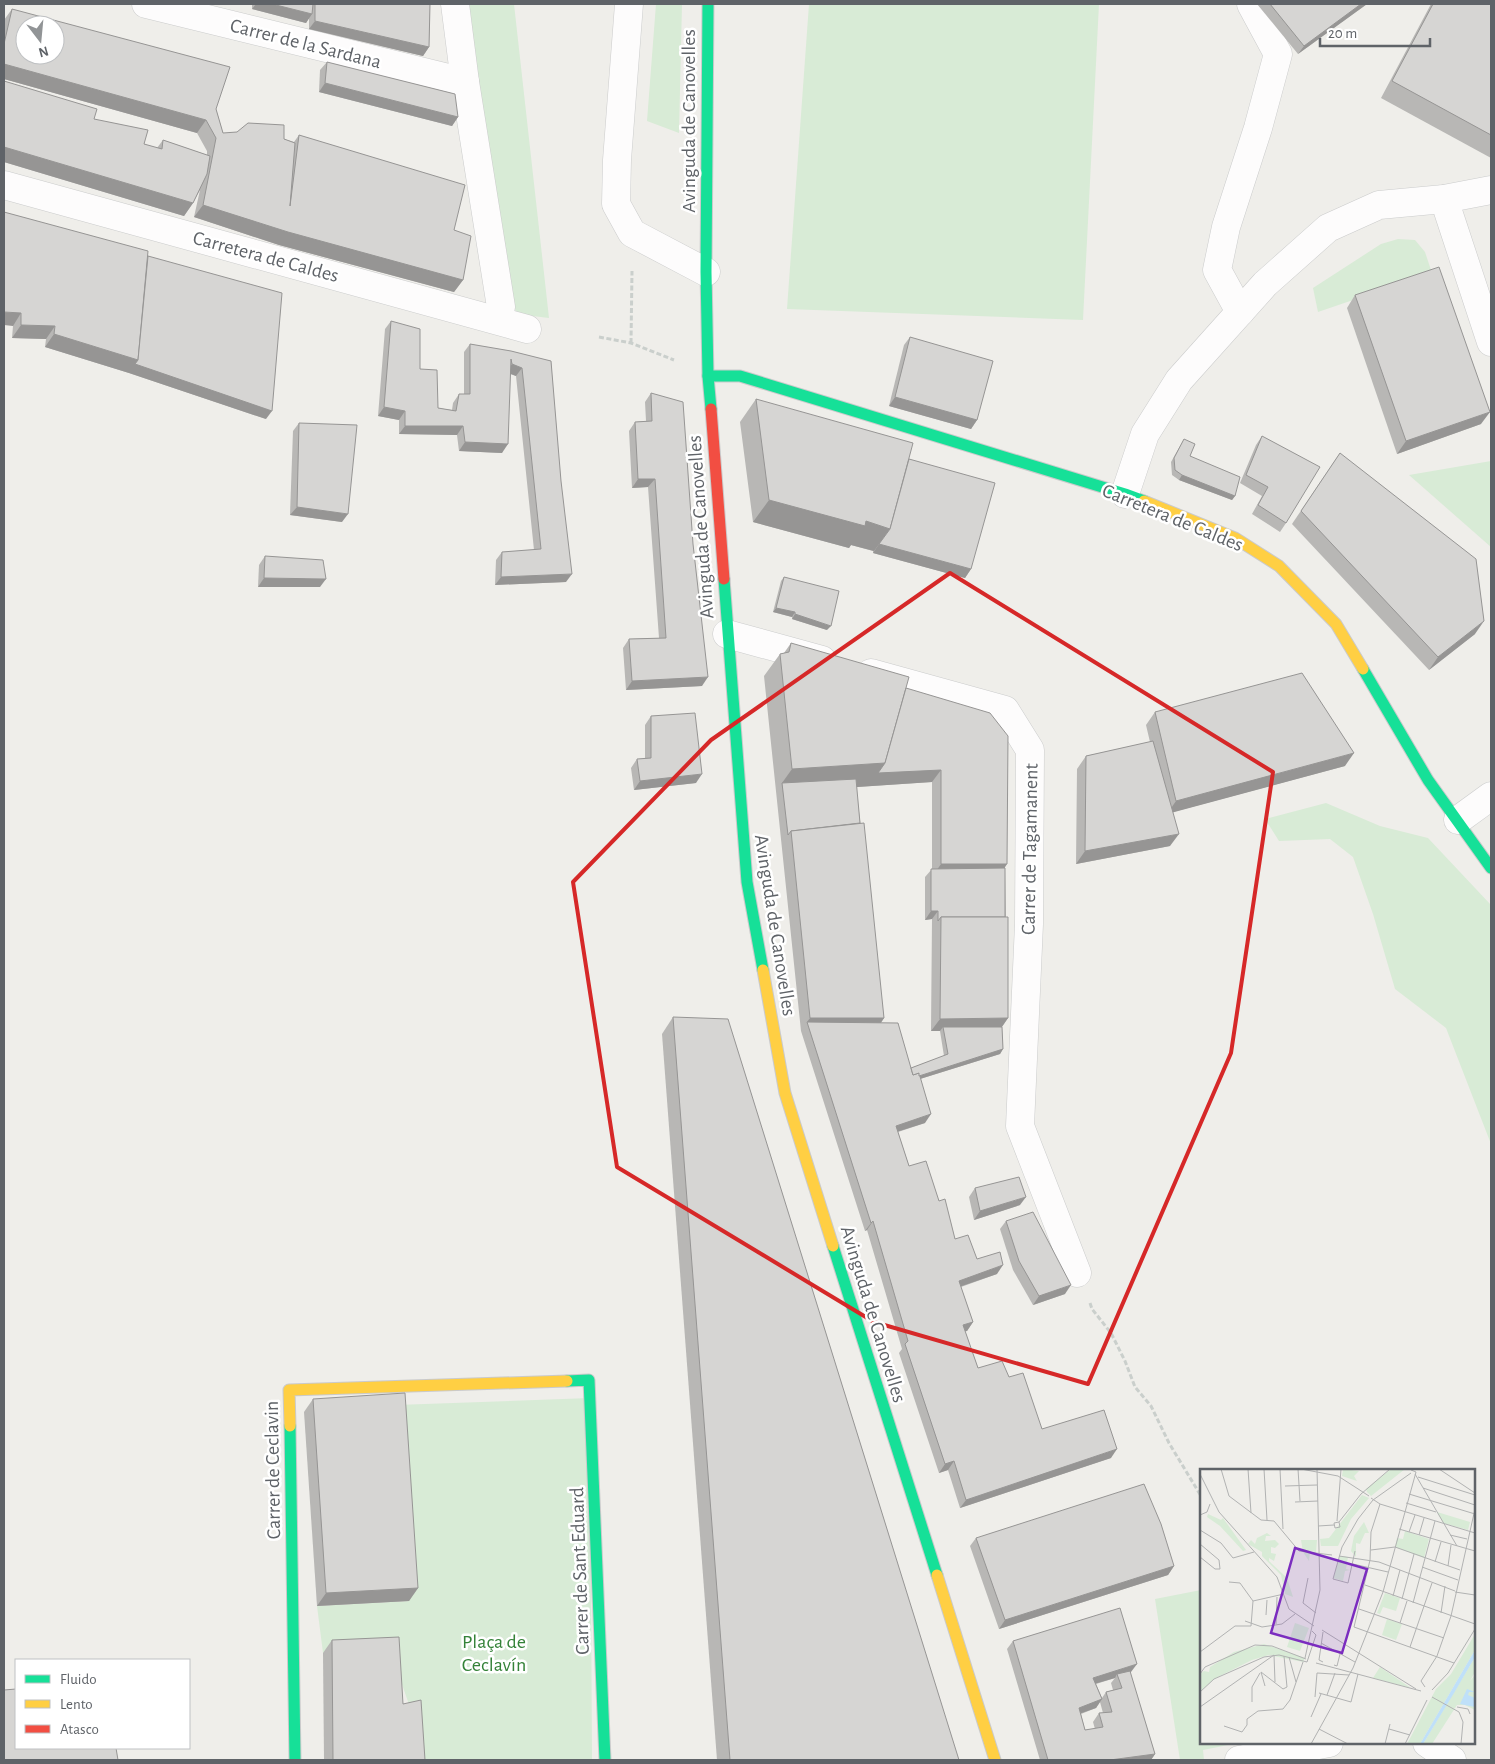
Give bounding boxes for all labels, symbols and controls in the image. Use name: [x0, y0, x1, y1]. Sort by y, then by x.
north arrow: [15, 15, 65, 65]
street label: Carrer de la Sardana: [228, 15, 383, 72]
scale bar: [1320, 15, 1430, 47]
text: 20 m: [1328, 26, 1357, 41]
street label: Avinguda de Canovelles: [679, 29, 699, 213]
text: N: [37, 43, 50, 60]
street label: Carretera de Caldes: [191, 228, 341, 286]
street label: Avinguda de Canovelles: [685, 435, 717, 619]
street label: Carretera de Caldes: [1099, 481, 1246, 555]
street label: Carrer de Tagamanent: [1019, 762, 1042, 935]
street label: Avinguda de Canovelles: [751, 833, 799, 1017]
street label: Avinguda de Canovelles: [837, 1224, 909, 1405]
street label: Carrer de Ceclavin: [262, 1400, 284, 1539]
inset map: [1200, 1469, 1475, 1744]
street label: Carrer de Sant Eduard: [567, 1487, 593, 1655]
park label: Plaça de Ceclavín: [462, 1632, 526, 1675]
legend: [15, 1659, 190, 1749]
text: Fluido: [60, 1672, 97, 1687]
text: Lento: [60, 1697, 93, 1712]
text: Atasco: [60, 1722, 99, 1737]

